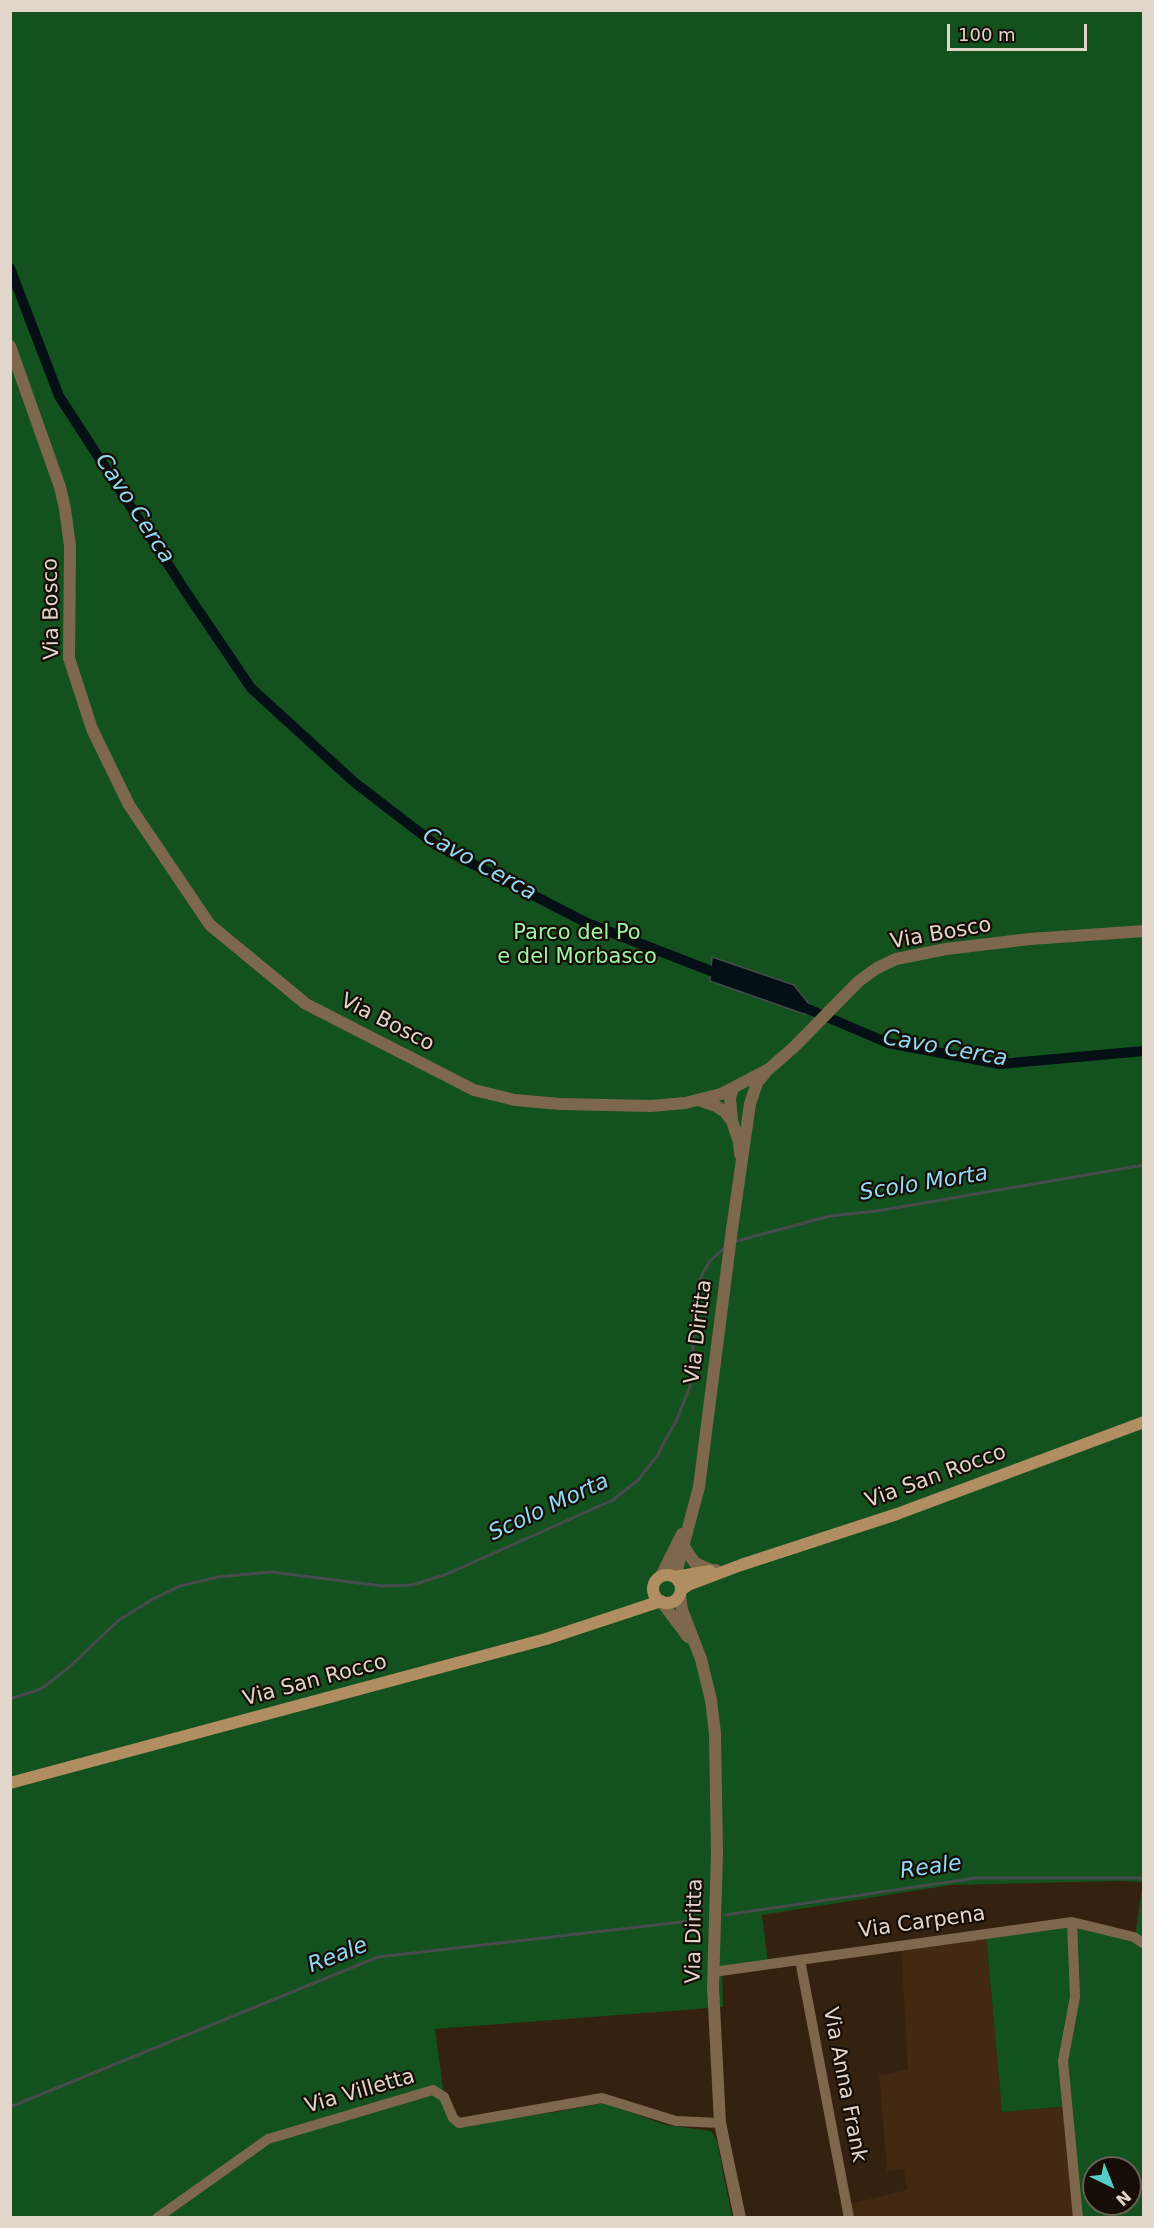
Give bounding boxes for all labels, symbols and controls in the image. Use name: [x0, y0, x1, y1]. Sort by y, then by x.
scale bar: [950, 12, 1090, 50]
text: 100 m: [958, 24, 1016, 45]
water label: Cavo Cerca: [89, 449, 179, 569]
street label: Via Bosco: [39, 558, 65, 660]
water label: Cavo Cerca: [418, 823, 540, 907]
street label: Via Bosco: [889, 913, 993, 955]
park label: Parco del Po e del Morbasco: [497, 921, 657, 971]
street label: Via Bosco: [336, 989, 438, 1057]
water label: Cavo Cerca: [881, 1025, 1009, 1073]
water label: Scolo Morta: [858, 1161, 990, 1207]
street label: Via Diritta: [680, 1278, 718, 1386]
street label: Via San Rocco: [862, 1440, 1010, 1514]
water label: Scolo Morta: [485, 1469, 613, 1547]
street label: Via San Rocco: [240, 1650, 390, 1712]
water label: Reale: [898, 1851, 964, 1885]
street label: Via Diritta: [681, 1878, 709, 1984]
street label: Via Carpena: [857, 1902, 987, 1944]
water label: Reale: [304, 1933, 372, 1979]
street label: Via Anna Frank: [817, 2005, 871, 2165]
street label: Via Villetta: [302, 2064, 418, 2120]
north arrow: [1082, 2156, 1142, 2216]
text: N: [1112, 2187, 1135, 2210]

